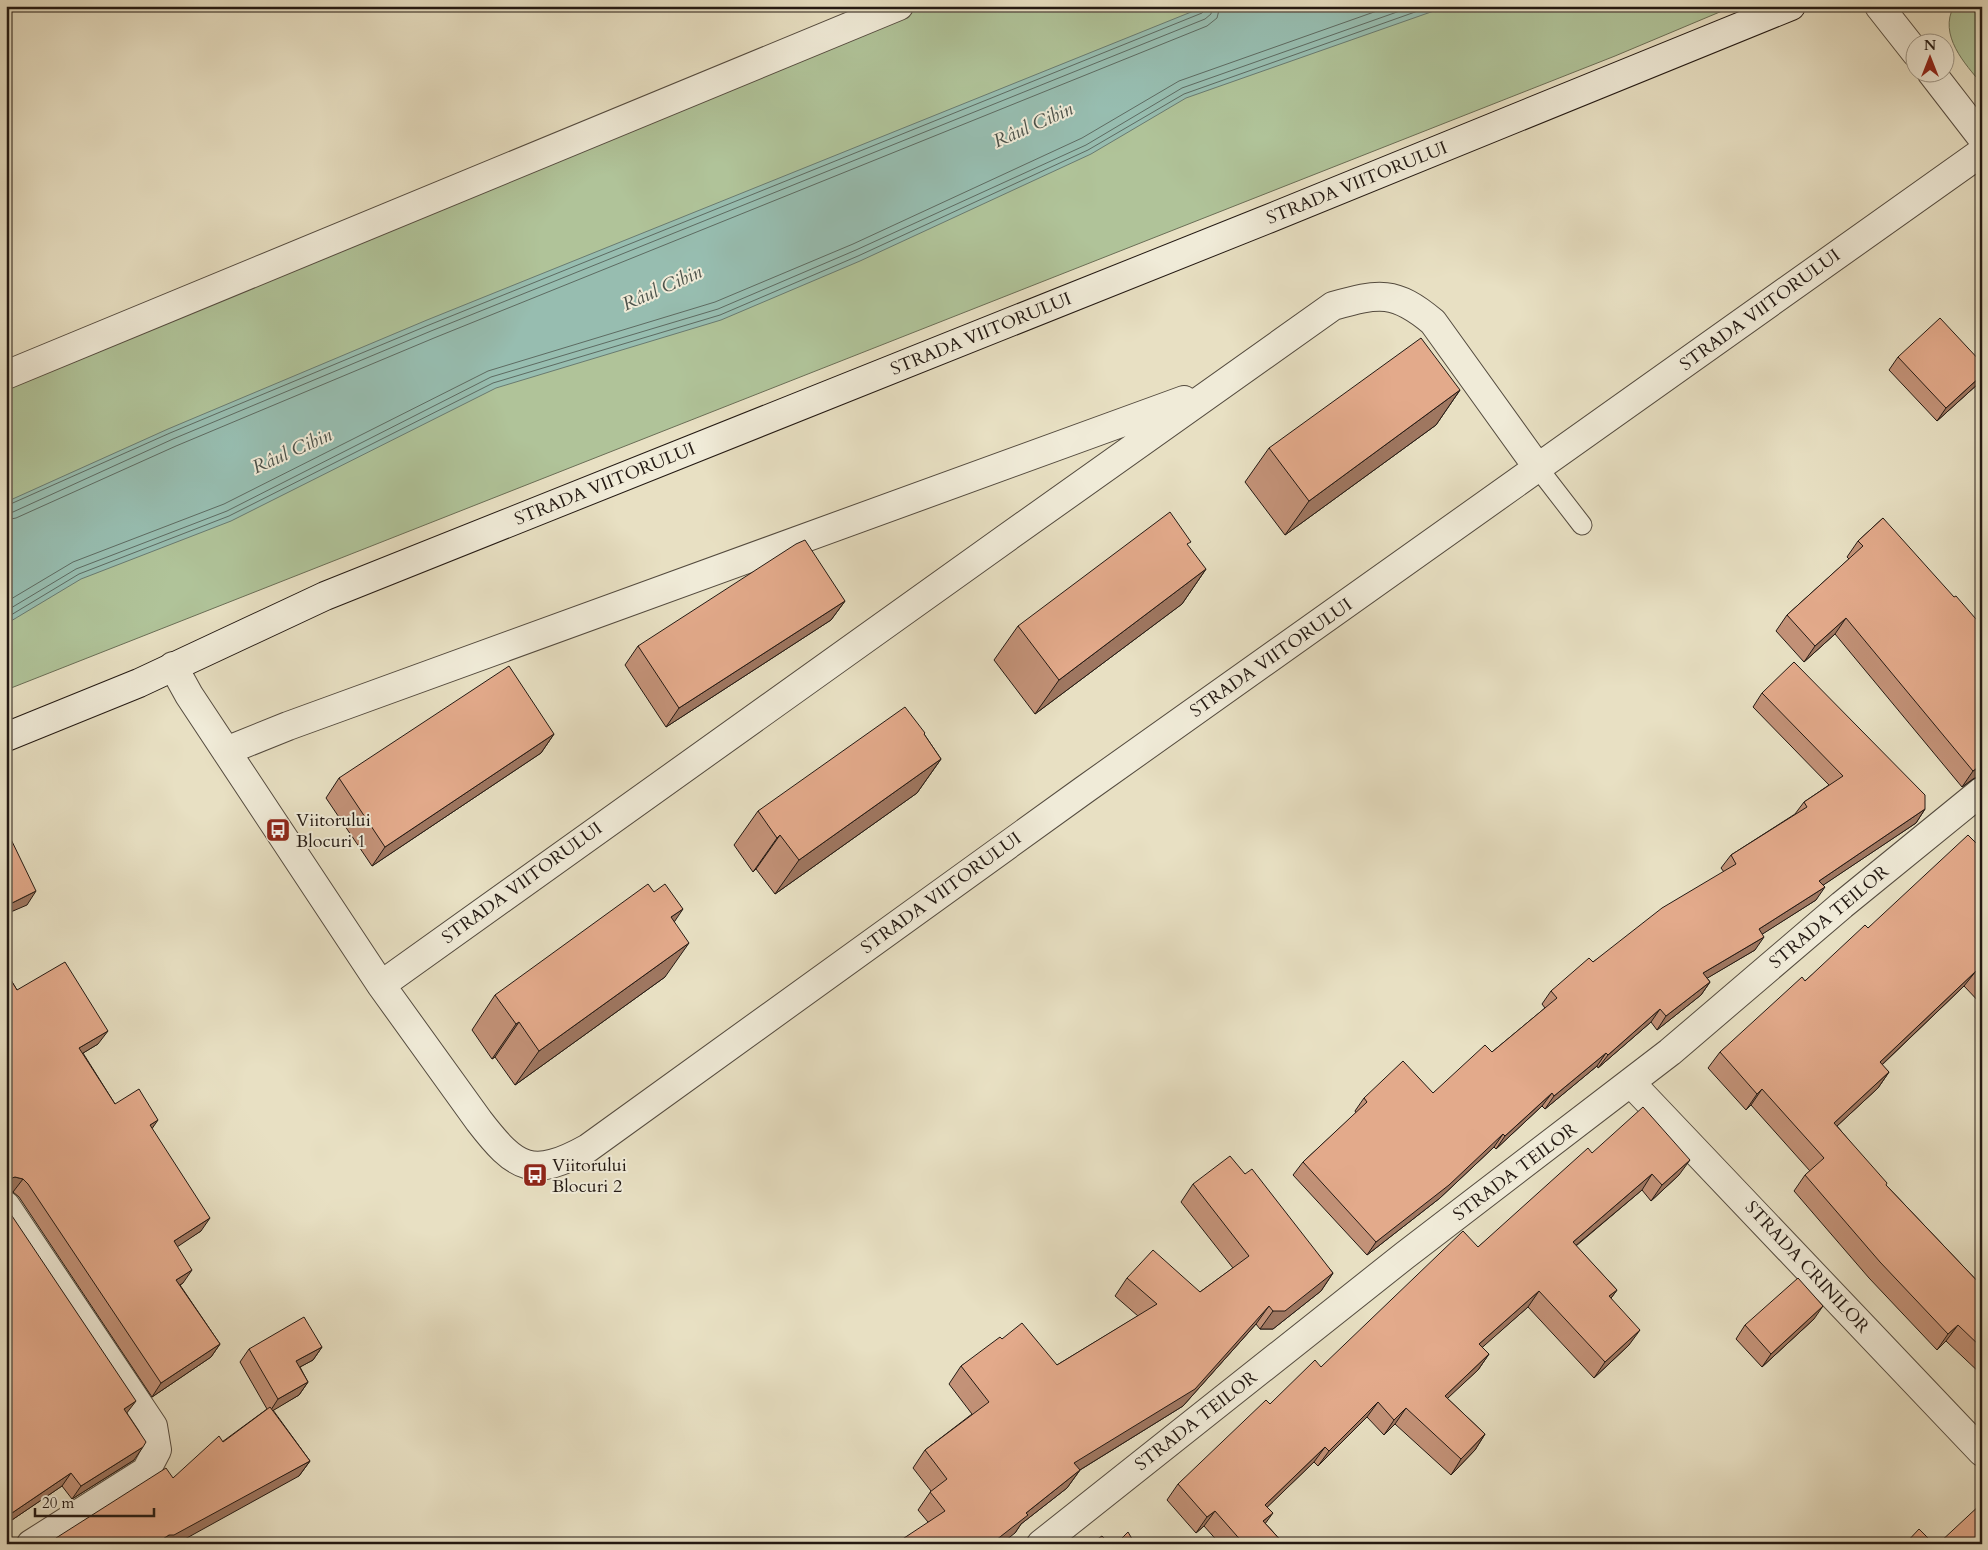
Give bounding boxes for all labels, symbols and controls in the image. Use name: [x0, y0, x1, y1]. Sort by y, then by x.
north arrow: [1906, 32, 1956, 82]
text: N: [1924, 36, 1936, 55]
water label: Râul Cibin: [989, 96, 1078, 154]
street label: STRADA VIITORULUI: [1263, 135, 1451, 231]
street label: STRADA VIITORULUI: [1675, 243, 1845, 377]
water label: Râul Cibin: [618, 259, 707, 317]
street label: STRADA VIITORULUI: [887, 286, 1075, 382]
water label: Râul Cibin: [248, 422, 337, 480]
street label: STRADA VIITORULUI: [511, 436, 699, 532]
street label: STRADA VIITORULUI: [1185, 592, 1357, 724]
place label: Viitorului Blocuri 1: [296, 808, 371, 854]
street label: STRADA VIITORULUI: [437, 816, 607, 950]
bus stop icon: Viitorului Blocuri 1: [265, 817, 291, 843]
street label: STRADA VIITORULUI: [856, 826, 1026, 960]
street label: STRADA TEILOR: [1764, 859, 1895, 975]
street label: STRADA TEILOR: [1448, 1117, 1582, 1227]
place label: Viitorului Blocuri 2: [552, 1153, 627, 1199]
bus stop icon: Viitorului Blocuri 2: [522, 1162, 548, 1188]
street label: STRADA CRINILOR: [1739, 1195, 1875, 1339]
street label: STRADA TEILOR: [1130, 1365, 1263, 1477]
scale bar: [35, 1485, 154, 1517]
text: 20 m: [42, 1493, 74, 1513]

